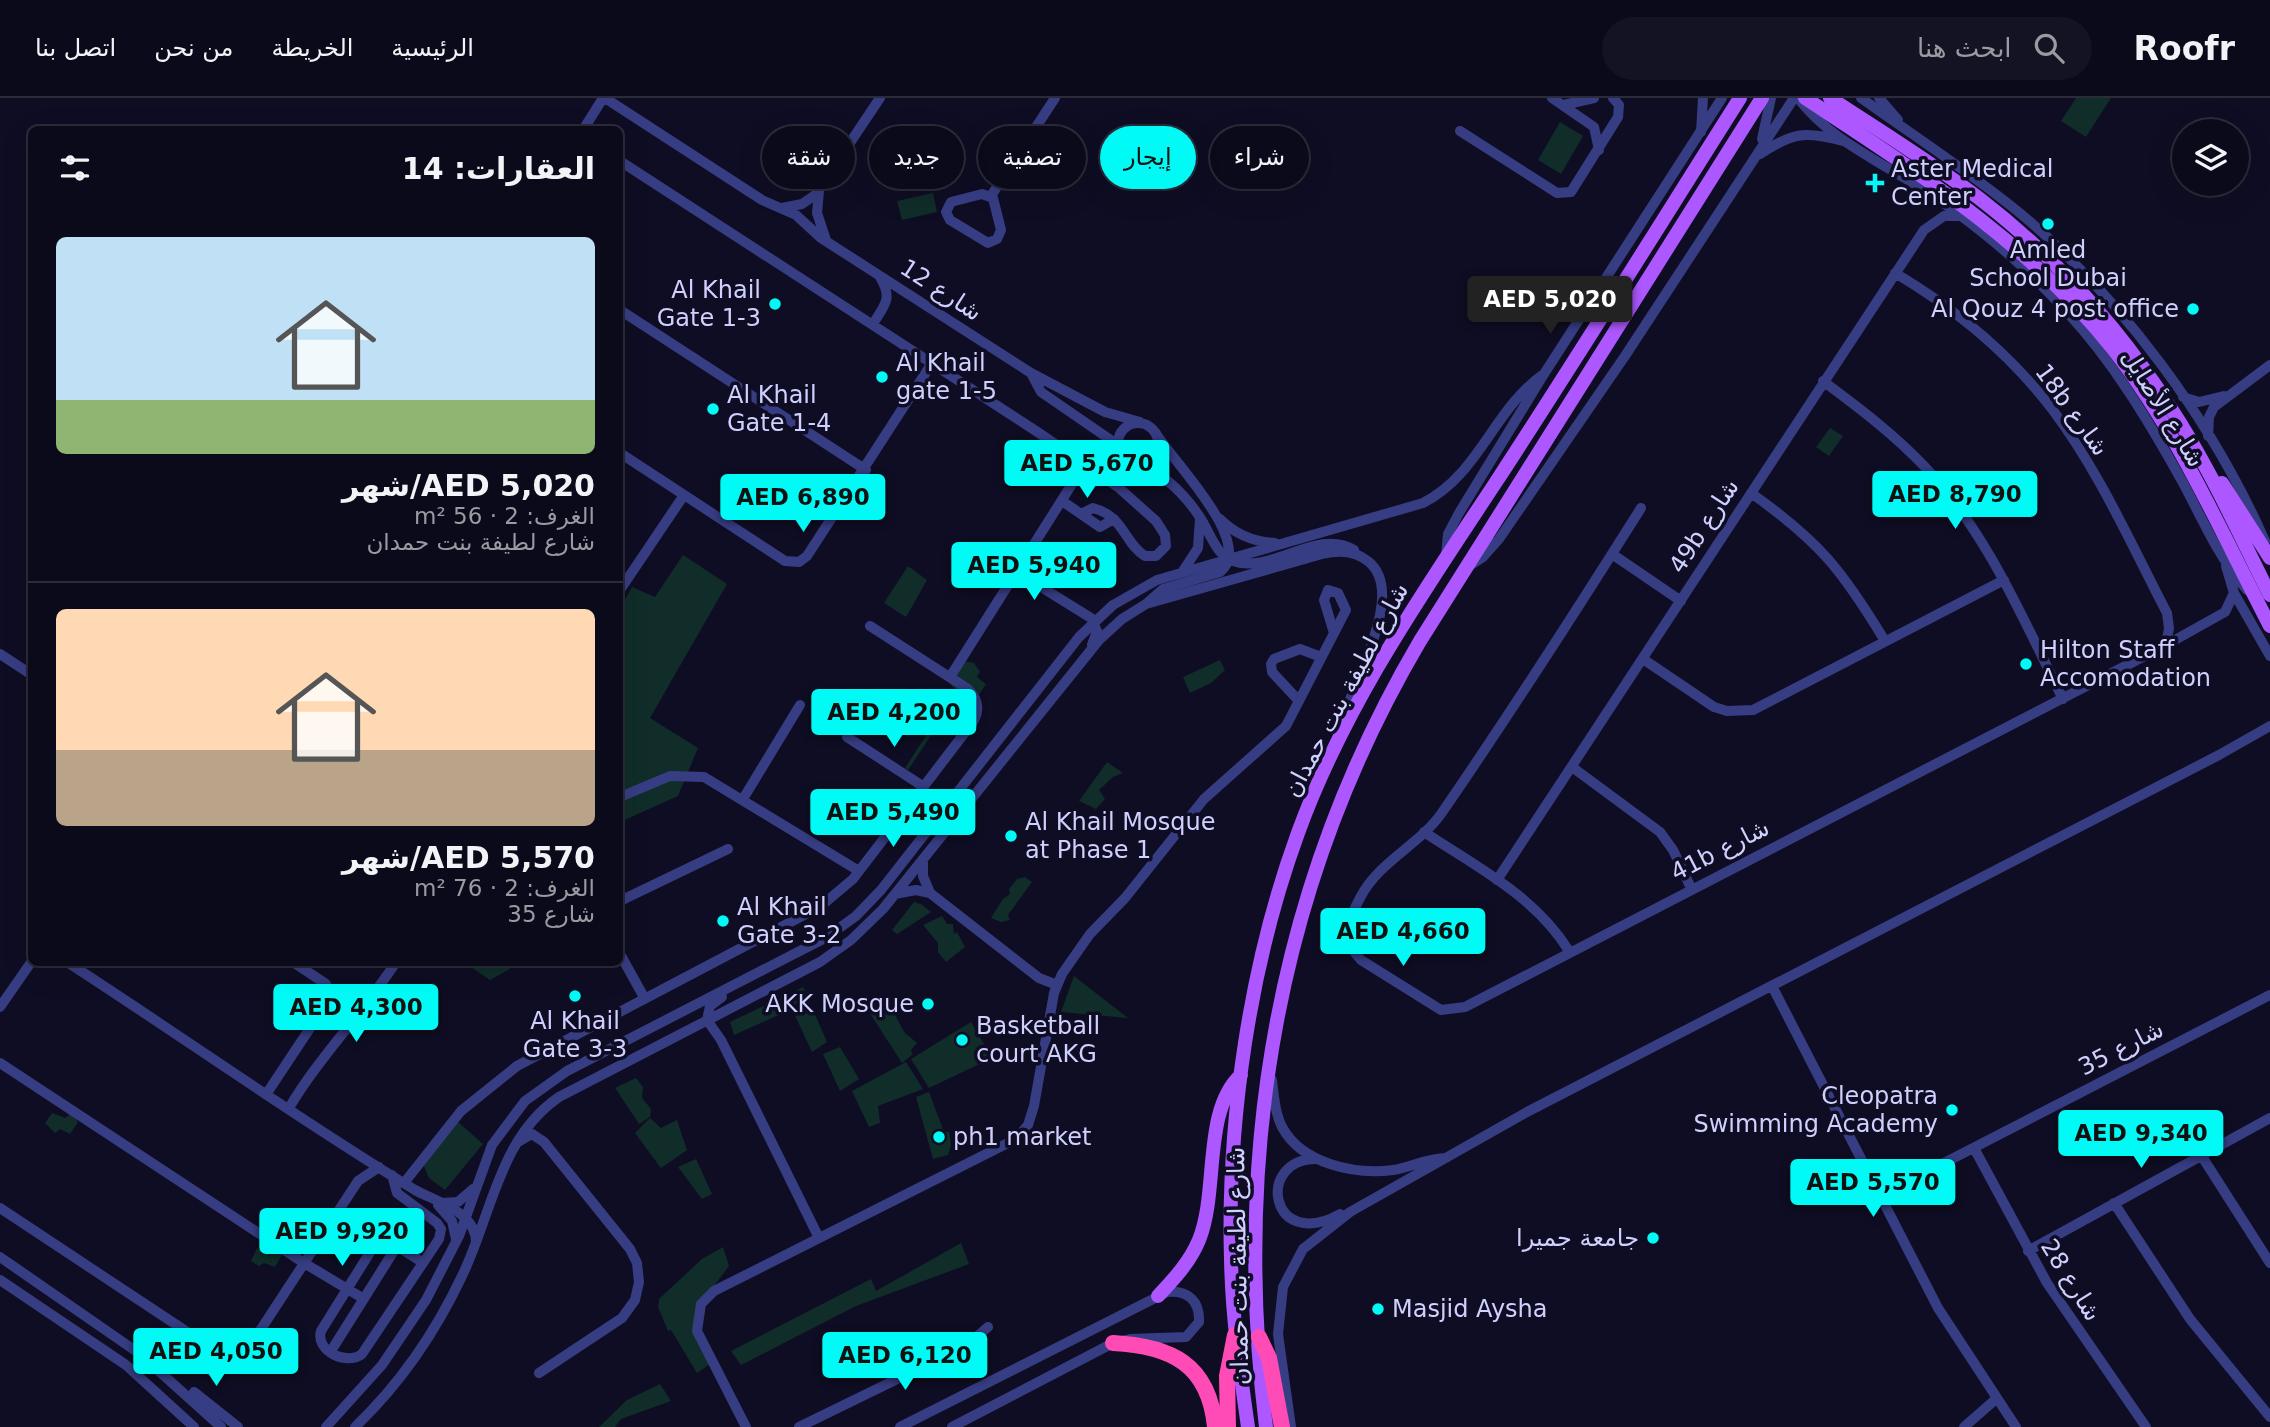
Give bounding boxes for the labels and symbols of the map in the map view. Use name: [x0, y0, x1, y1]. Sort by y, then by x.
place label: Aster Medical Center: [1891, 155, 2054, 211]
marker: Aster Medical Center: [1865, 173, 1885, 193]
marker: Amled School Dubai: [2040, 216, 2056, 232]
place label: Amled School Dubai: [1969, 236, 2127, 292]
street label: شارع 12: [895, 253, 987, 327]
place label: Al Khail Gate 1-3: [657, 276, 761, 332]
pin: AED 5,020: [1470, 276, 1630, 336]
place label: Al Qouz 4 post office: [1931, 295, 2179, 323]
marker: Al Khail Gate 1-3: [767, 296, 783, 312]
marker: Al Qouz 4 post office: [2185, 301, 2201, 317]
street label: شارع الأصايل: [2116, 343, 2211, 472]
place label: Al Khail gate 1-5: [896, 349, 997, 405]
street label: 18b شارع: [2029, 359, 2115, 461]
marker: Al Khail gate 1-5: [874, 369, 890, 385]
place label: Al Khail Gate 1-4: [727, 381, 831, 437]
marker: Al Khail Gate 1-4: [705, 401, 721, 417]
pin: AED 5,670: [1007, 440, 1167, 500]
pin: AED 8,790: [1875, 472, 2035, 531]
pin: AED 6,890: [723, 474, 883, 534]
street label: 49b شارع: [1663, 474, 1745, 578]
pin: AED 5,940: [954, 542, 1114, 602]
street label: شارع لطيفة بنت حمدان: [1278, 578, 1414, 802]
place label: Hilton Staff Accomodation: [2040, 636, 2211, 692]
marker: Hilton Staff Accomodation: [2018, 656, 2034, 672]
pin: AED 4,200: [814, 690, 974, 749]
pin: AED 5,490: [813, 790, 973, 849]
place label: Al Khail Mosque at Phase 1: [1025, 808, 1215, 864]
street label: 41b شارع: [1666, 813, 1774, 887]
marker: Al Khail Mosque at Phase 1: [1003, 828, 1019, 844]
place label: Al Khail Gate 3-2: [737, 893, 841, 949]
pin: AED 4,660: [1323, 908, 1483, 968]
marker: Al Khail Gate 3-2: [715, 913, 731, 929]
pin: AED 4,300: [276, 984, 436, 1044]
marker: Al Khail Gate 3-3: [567, 988, 583, 1004]
place label: AKK Mosque: [765, 990, 914, 1018]
marker: AKK Mosque: [920, 996, 936, 1012]
place label: Al Khail Gate 3-3: [523, 1007, 627, 1063]
place label: Basketball court AKG: [976, 1012, 1100, 1068]
street label: شارع 35: [2074, 1015, 2168, 1081]
marker: Basketball court AKG: [954, 1032, 970, 1048]
place label: Cleopatra Swimming Academy: [1693, 1082, 1938, 1138]
marker: Cleopatra Swimming Academy: [1944, 1102, 1960, 1118]
pin: AED 9,340: [2061, 1110, 2221, 1170]
place label: ph1 market: [953, 1123, 1092, 1151]
marker: ph1 market: [931, 1129, 947, 1145]
street label: شارع لطيفة بنت حمدان: [1222, 1146, 1254, 1386]
pin: AED 5,570: [1793, 1160, 1953, 1219]
pin: AED 9,920: [262, 1208, 422, 1268]
place label: جامعة جميرا: [1516, 1224, 1639, 1252]
marker: جامعة جميرا: [1645, 1230, 1661, 1246]
street label: شارع 28: [2035, 1234, 2107, 1326]
place label: Masjid Aysha: [1392, 1295, 1548, 1323]
marker: Masjid Aysha: [1370, 1301, 1386, 1317]
pin: AED 4,050: [136, 1328, 296, 1388]
pin: AED 6,120: [825, 1332, 985, 1392]

